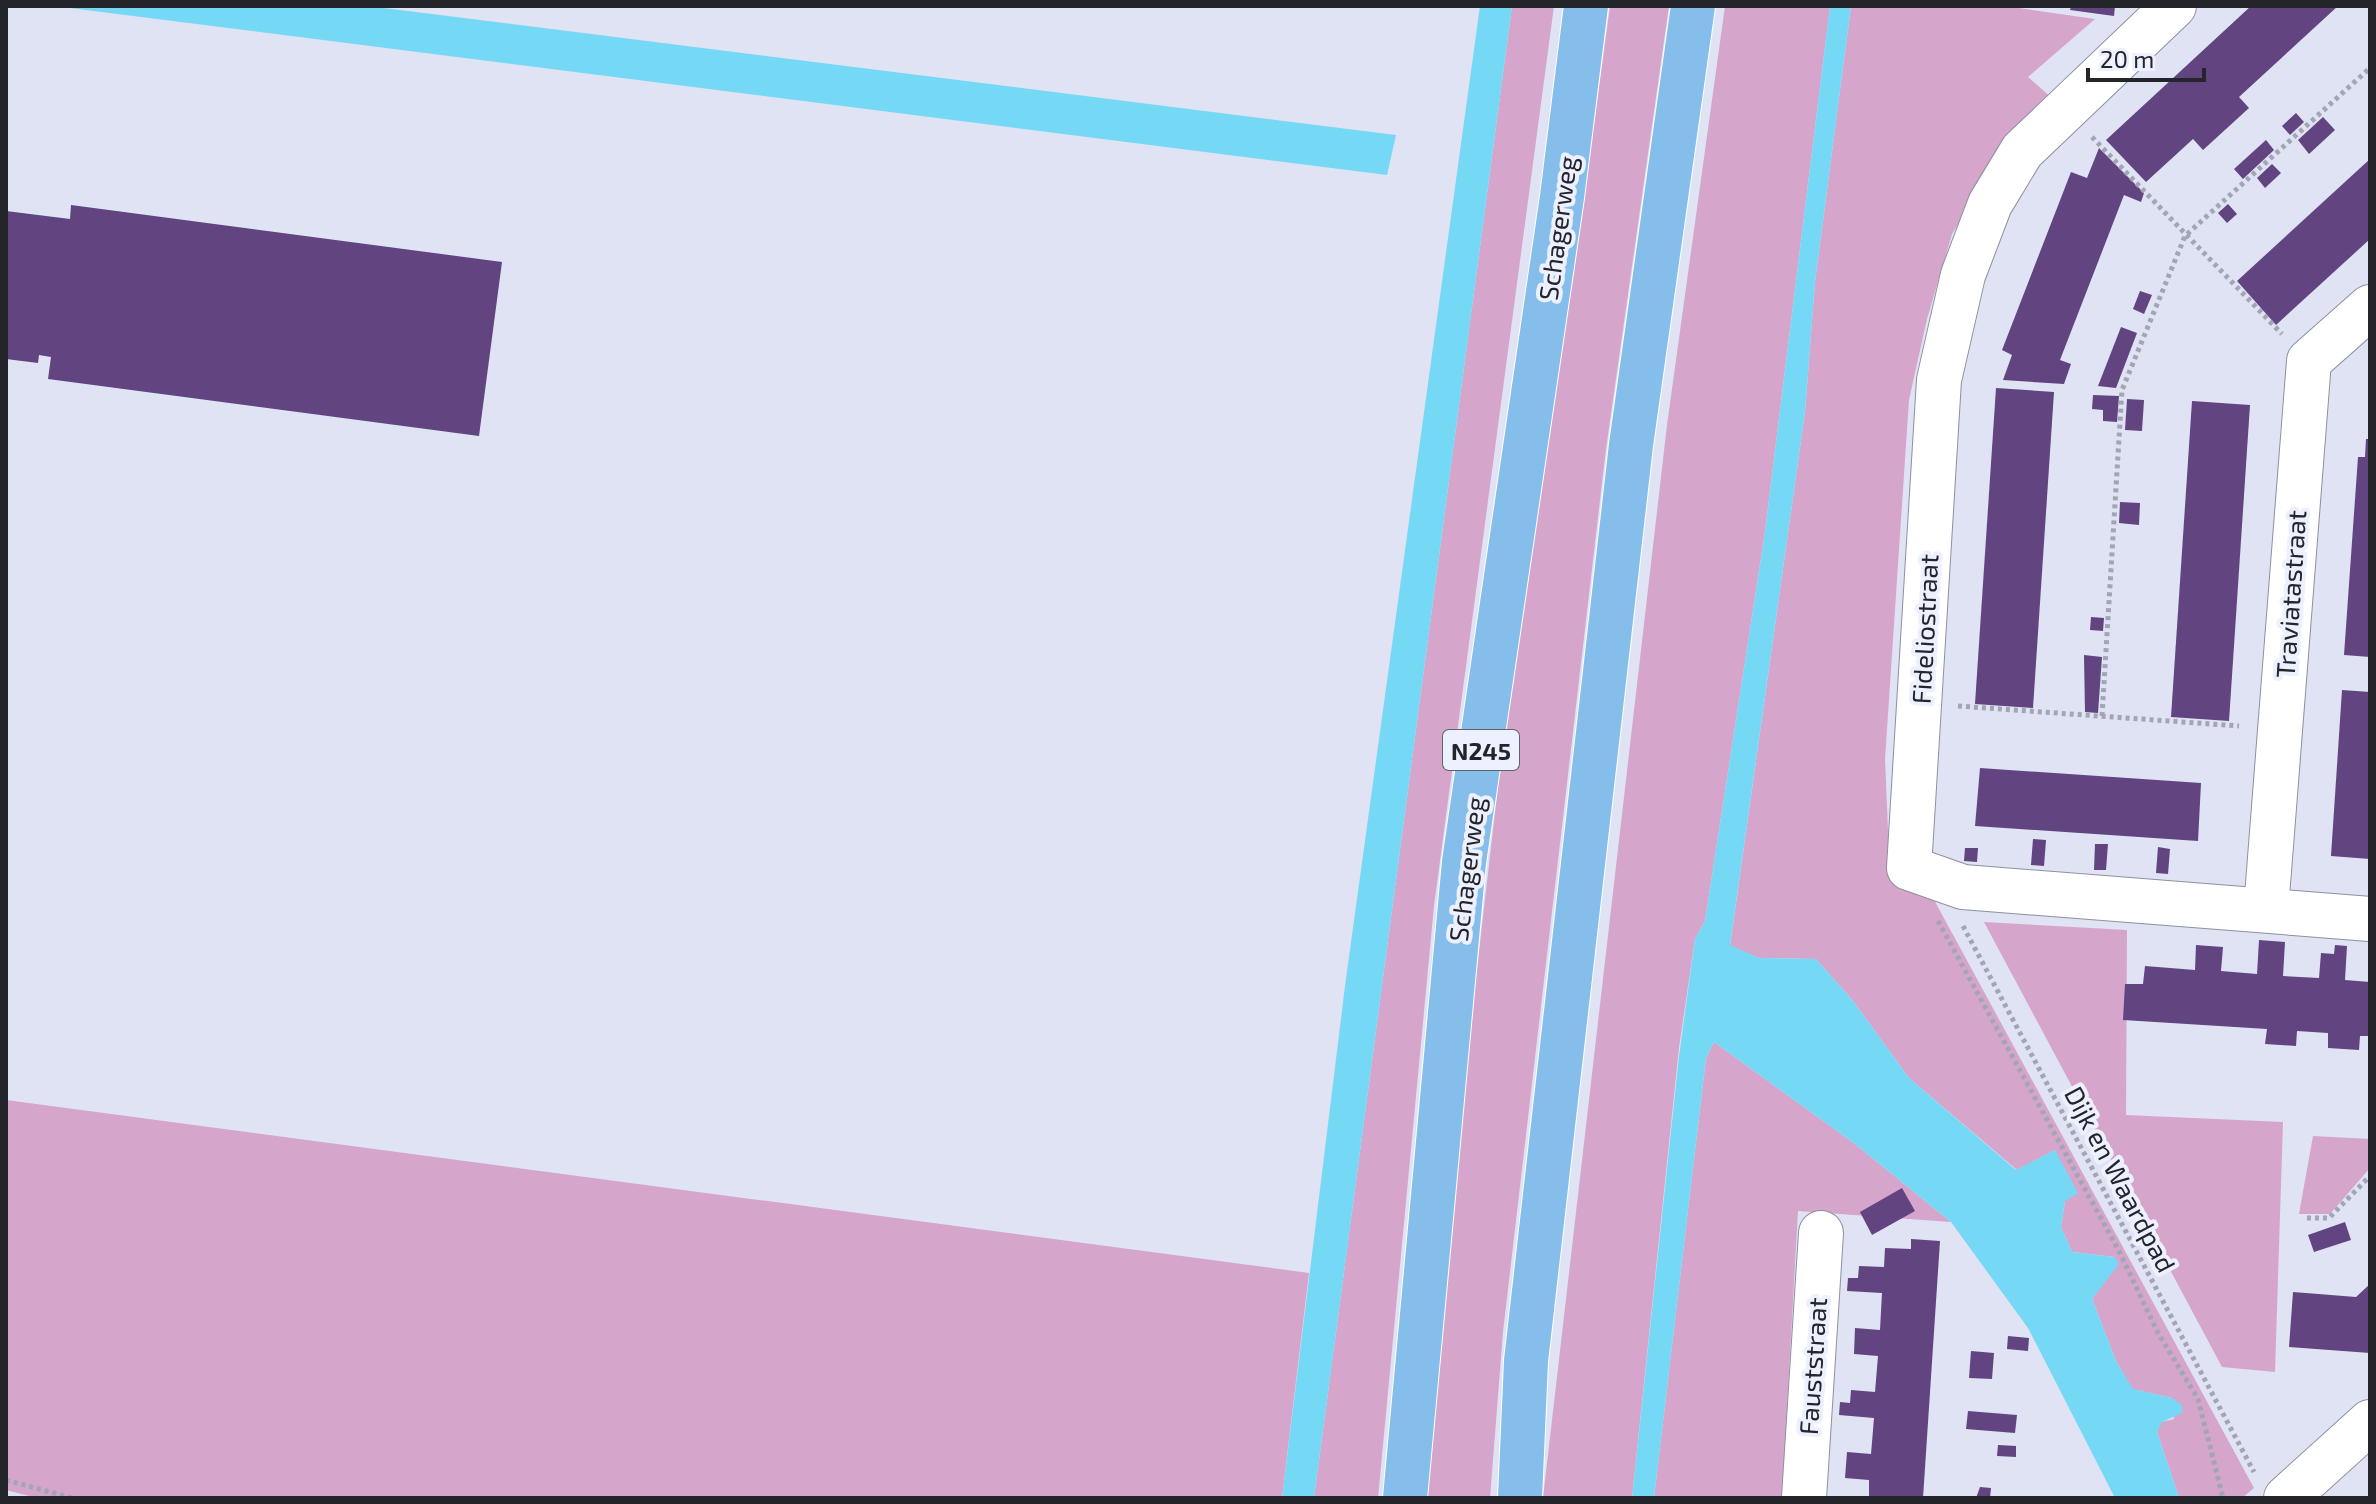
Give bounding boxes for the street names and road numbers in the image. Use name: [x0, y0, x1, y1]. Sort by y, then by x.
street label: Schagerweg: [1532, 154, 1582, 302]
street label: Traviatastraat: [2269, 509, 2311, 679]
street label: Fideliostraat: [1905, 553, 1943, 705]
road number: N245: [1443, 730, 1519, 770]
street label: Schagerweg: [1442, 795, 1490, 943]
street label: Dijk en Waardpad: [2059, 1081, 2183, 1277]
street label: Fauststraat: [1792, 1296, 1832, 1436]

